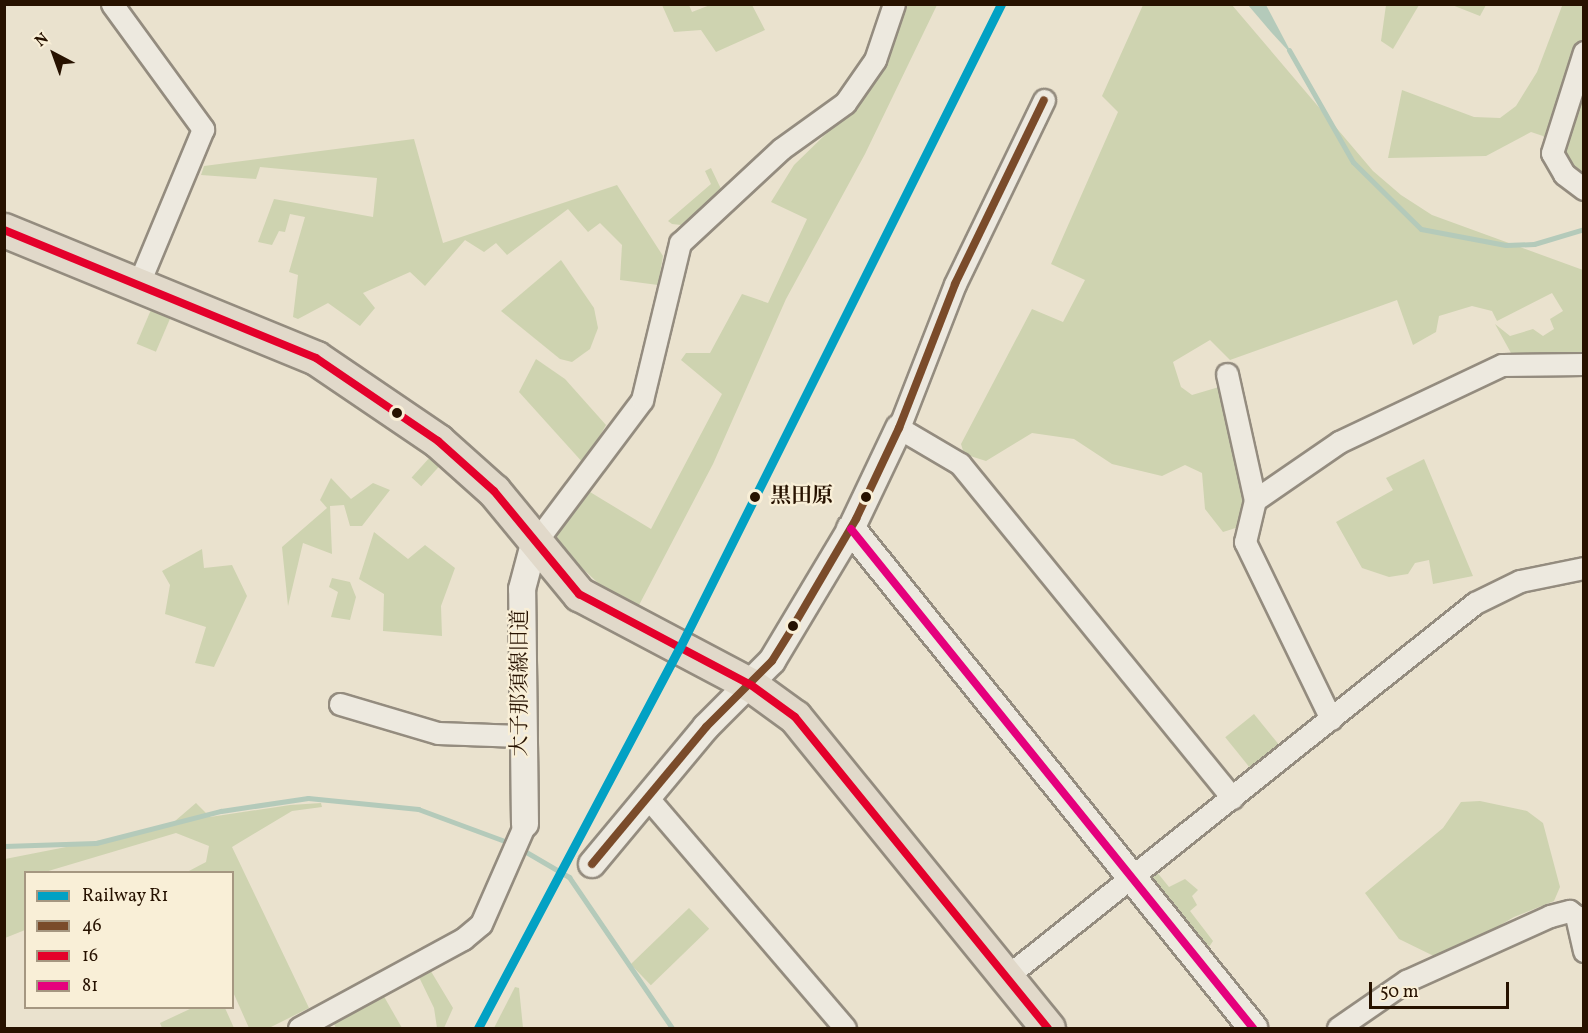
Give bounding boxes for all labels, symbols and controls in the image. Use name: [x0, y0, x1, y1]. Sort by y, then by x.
north arrow: [24, 24, 84, 84]
text: N: [31, 28, 54, 53]
unlabelled marker: [391, 407, 403, 419]
place label: 黒田原: [770, 484, 833, 510]
marker: 黒田原: [745, 487, 765, 507]
unlabelled marker: [860, 491, 872, 503]
street label: 大子那須線旧道: [508, 610, 534, 756]
unlabelled marker: [787, 620, 799, 632]
legend: [24, 871, 234, 1009]
text: Railway R1: [82, 884, 169, 909]
text: 46: [82, 914, 102, 939]
text: 16: [82, 944, 98, 969]
scale bar: [1372, 970, 1512, 1008]
text: 81: [82, 974, 98, 999]
text: 50 m: [1380, 980, 1419, 1005]

